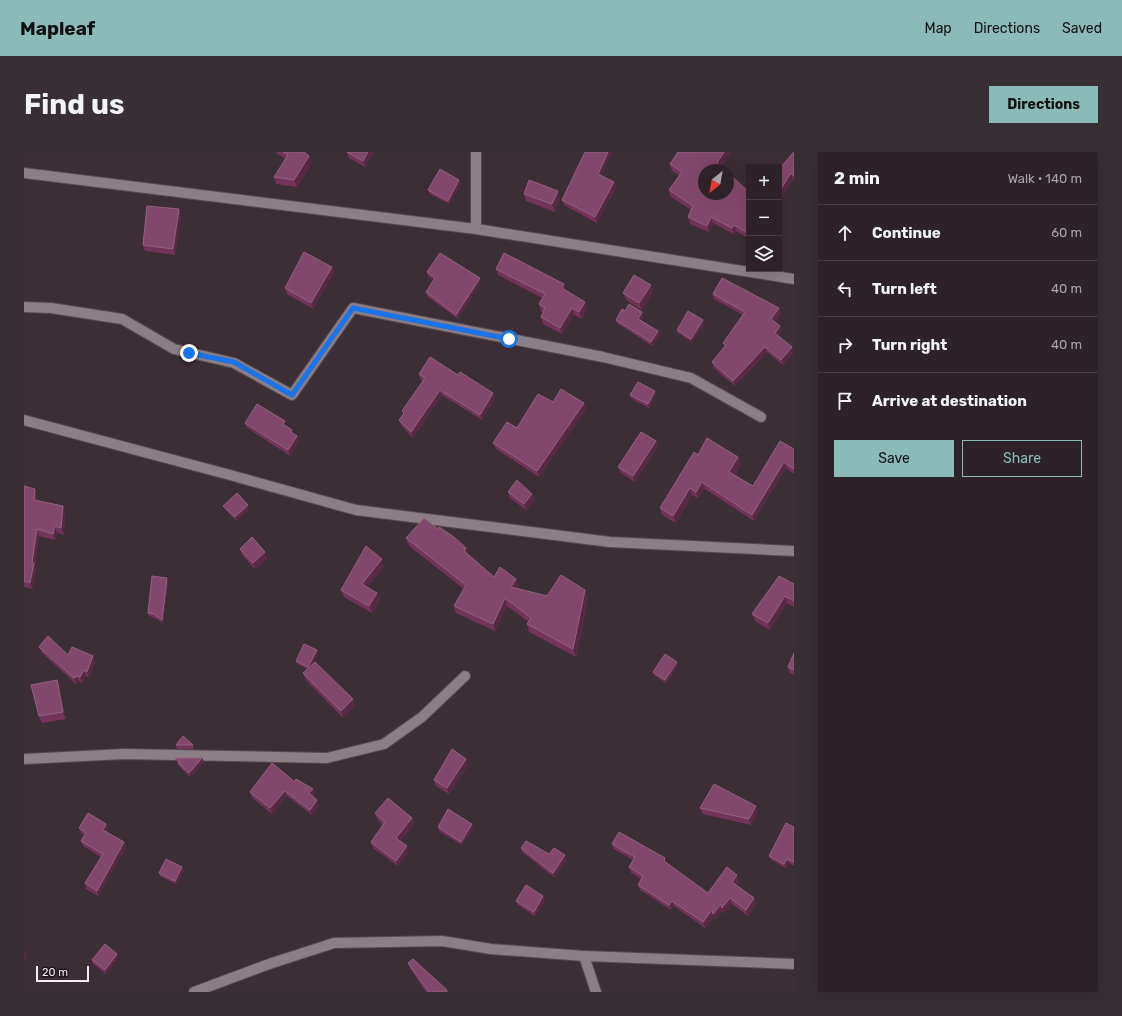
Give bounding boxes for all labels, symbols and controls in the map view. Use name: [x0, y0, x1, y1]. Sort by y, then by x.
text: Mapleaf: [20, 17, 95, 40]
text: Map: [925, 20, 952, 37]
text: Directions: [974, 20, 1040, 37]
text: Saved: [1062, 20, 1102, 37]
button: Directions: [989, 86, 1098, 123]
text: Find us: [24, 88, 124, 121]
north arrow: [698, 164, 734, 200]
map controls: [746, 164, 782, 272]
button: +: [746, 164, 782, 200]
text: 2 min: [834, 168, 880, 188]
text: Walk · 140 m: [1008, 171, 1082, 186]
button: −: [746, 200, 782, 236]
icon: ahead: [834, 222, 856, 244]
text: Continue: [872, 224, 941, 242]
text: 60 m: [1051, 225, 1082, 240]
button: layers: [746, 236, 782, 272]
icon: left: [834, 278, 856, 300]
text: Turn left: [872, 280, 937, 298]
text: 40 m: [1051, 281, 1082, 296]
route start: [500, 330, 518, 348]
icon: right: [834, 334, 856, 356]
text: Turn right: [872, 336, 947, 354]
text: 40 m: [1051, 337, 1082, 352]
route end: [180, 344, 198, 362]
icon: arrive: [834, 390, 856, 412]
text: Arrive at destination: [872, 392, 1027, 410]
button: Save: [834, 440, 954, 477]
button: Share: [962, 440, 1082, 477]
scale bar: [36, 964, 89, 983]
text: 20 m: [42, 966, 68, 979]

